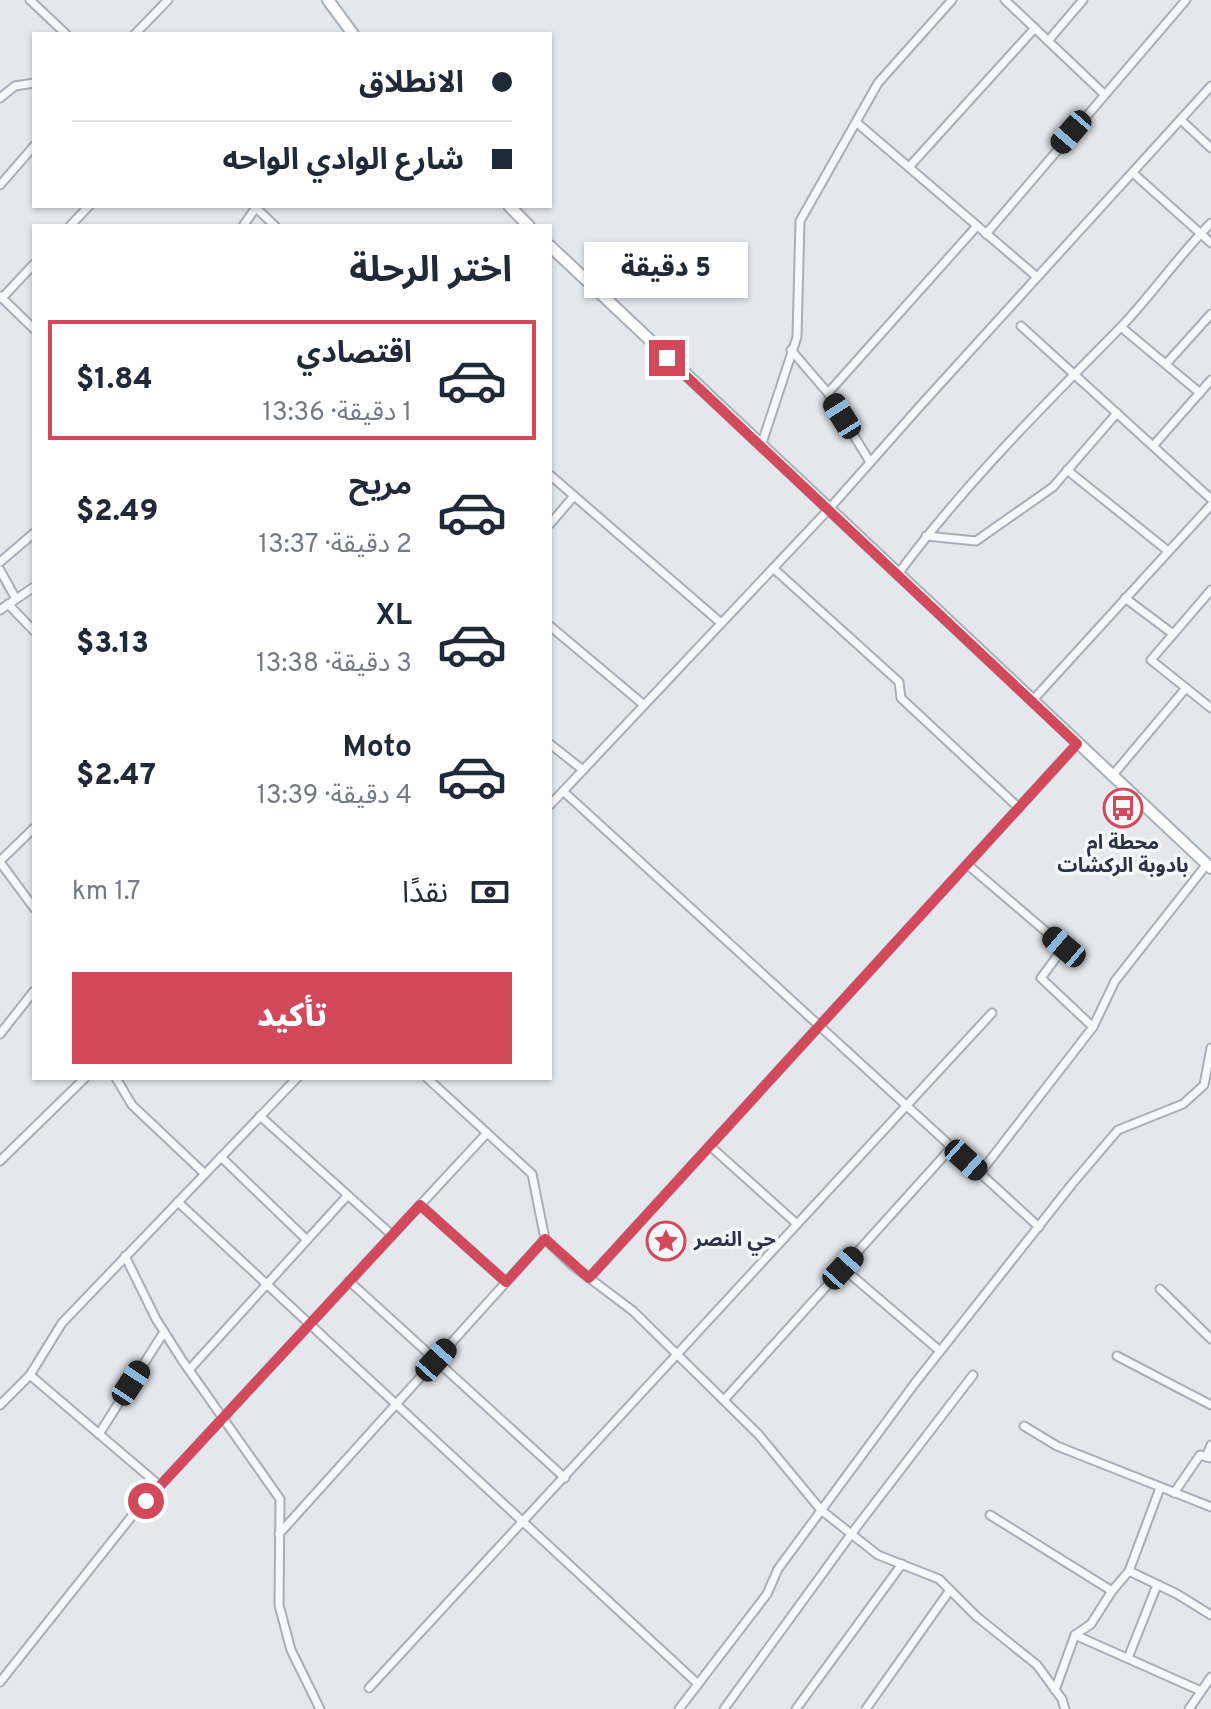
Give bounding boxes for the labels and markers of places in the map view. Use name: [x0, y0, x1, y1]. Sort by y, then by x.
bus stop icon: محطة ام بادوبة الركشات: [1102, 787, 1144, 829]
place label: محطة ام بادوبة الركشات: [1057, 831, 1189, 880]
place icon: حي النصر: [645, 1220, 687, 1262]
place label: حي النصر: [693, 1228, 776, 1256]

